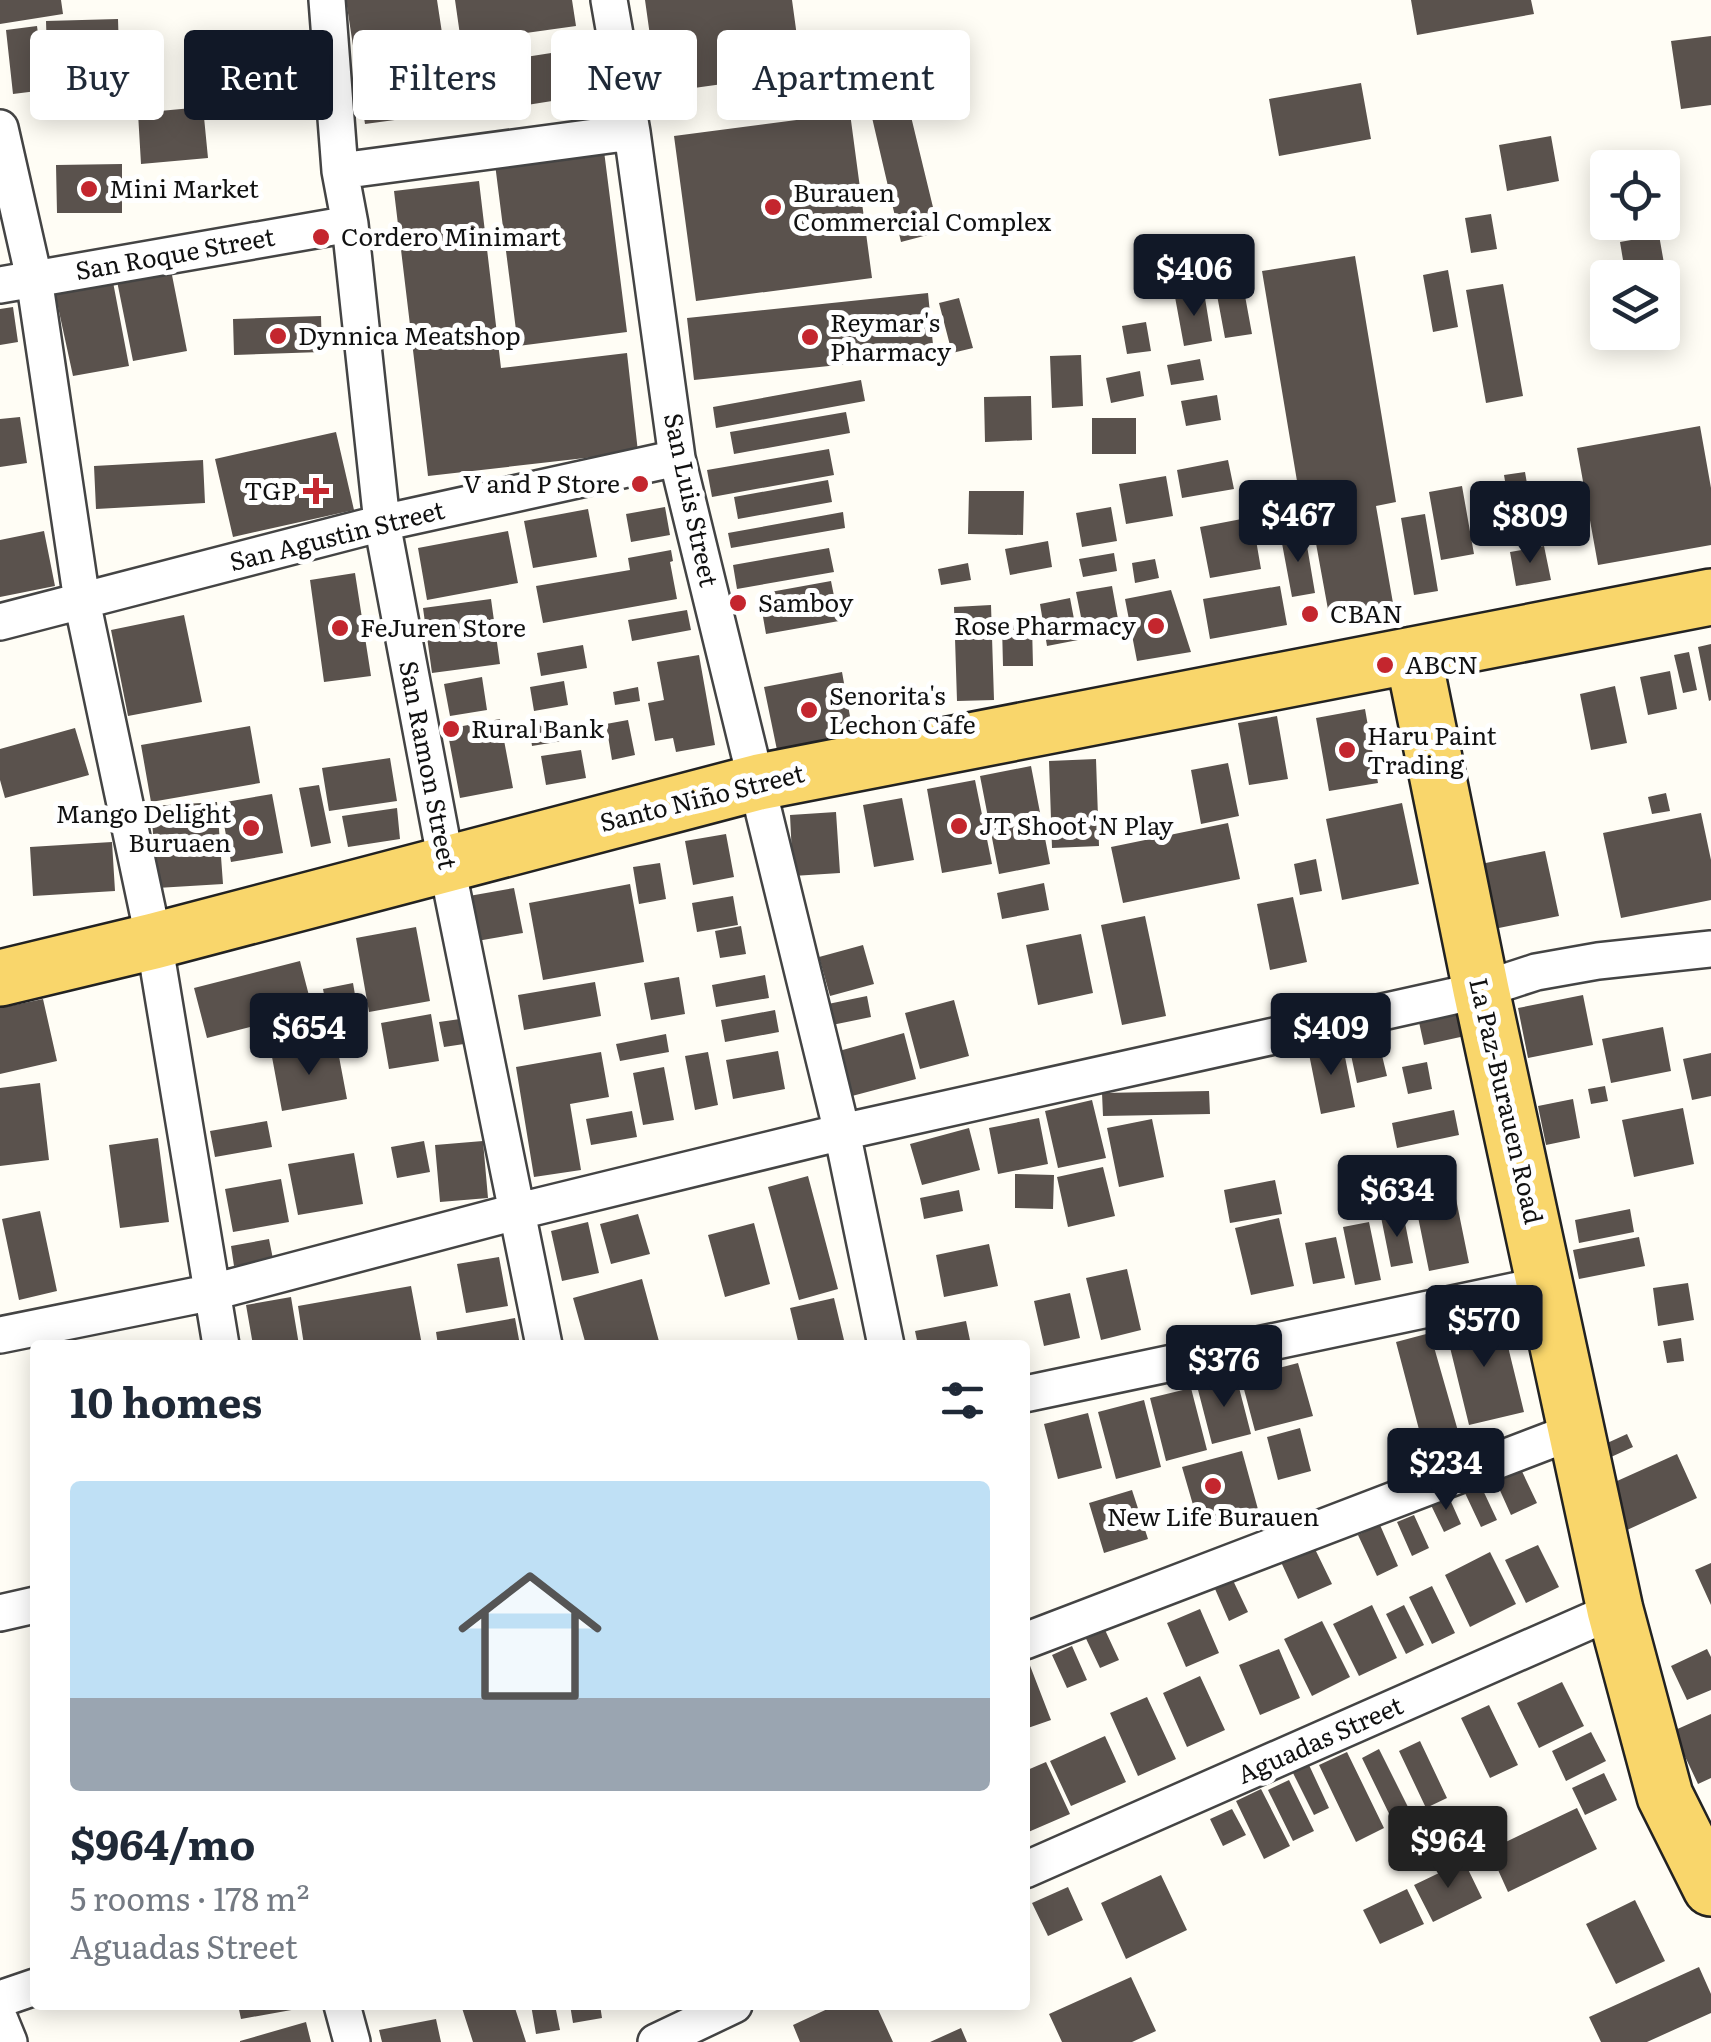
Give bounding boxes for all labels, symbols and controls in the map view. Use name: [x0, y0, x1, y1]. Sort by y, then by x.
chip: Buy: [30, 30, 164, 120]
chip: Rent: [184, 30, 333, 120]
chip: Filters: [353, 30, 531, 120]
chip: New: [551, 30, 697, 120]
chip: Apartment: [717, 30, 970, 120]
map controls: [1590, 150, 1680, 350]
button: locate: [1590, 150, 1680, 240]
place label: Mini Market: [109, 169, 259, 206]
place label: Burauen Commercial Complex: [793, 173, 1052, 239]
marker: Mini Market: [78, 178, 100, 200]
marker: Burauen Commercial Complex: [762, 196, 784, 218]
street label: San Roque Street: [72, 217, 277, 288]
place label: Cordero Minimart: [341, 217, 561, 254]
marker: Cordero Minimart: [310, 226, 332, 248]
pin: $406: [1135, 234, 1253, 319]
text: $406: [1156, 242, 1232, 290]
button: layers: [1590, 260, 1680, 350]
place label: Reymar's Pharmacy: [830, 303, 952, 369]
place label: Dynnica Meatshop: [298, 316, 521, 353]
marker: Dynnica Meatshop: [267, 325, 289, 347]
marker: Reymar's Pharmacy: [799, 326, 821, 348]
street label: San Luis Street: [656, 409, 729, 590]
place label: V and P Store: [463, 464, 620, 501]
place label: TGP: [244, 471, 296, 508]
marker: V and P Store: [629, 473, 651, 495]
marker: TGP: [305, 480, 327, 502]
pin: $467: [1239, 480, 1357, 565]
pin: $809: [1471, 481, 1589, 566]
text: $467: [1261, 488, 1335, 536]
text: $809: [1492, 489, 1568, 537]
street label: San Agustin Street: [225, 490, 448, 579]
place label: Samboy: [758, 583, 854, 620]
marker: Samboy: [727, 592, 749, 614]
place label: CBAN: [1330, 594, 1403, 631]
marker: CBAN: [1299, 603, 1321, 625]
place label: Rose Pharmacy: [954, 606, 1137, 643]
place label: FeJuren Store: [360, 608, 526, 645]
marker: Rose Pharmacy: [1145, 615, 1167, 637]
marker: FeJuren Store: [329, 617, 351, 639]
place label: ABCN: [1405, 645, 1478, 682]
marker: ABCN: [1374, 654, 1396, 676]
street label: San Ramon Street: [391, 657, 468, 872]
place label: Senorita's Lechon Cafe: [829, 676, 976, 742]
marker: Senorita's Lechon Cafe: [798, 699, 820, 721]
place label: Rural Bank: [471, 709, 605, 746]
place label: Haru Paint Trading: [1367, 716, 1497, 782]
marker: Rural Bank: [440, 718, 462, 740]
marker: Haru Paint Trading: [1336, 739, 1358, 761]
street label: Santo Niño Street: [596, 753, 808, 840]
place label: Mango Delight Buruaen: [56, 794, 231, 860]
place label: JT Shoot 'N Play: [979, 806, 1174, 843]
marker: JT Shoot 'N Play: [948, 815, 970, 837]
marker: Mango Delight Buruaen: [240, 817, 262, 839]
street label: La Paz-Burauen Road: [1461, 974, 1554, 1227]
pin: $654: [250, 993, 368, 1078]
pin: $409: [1272, 993, 1390, 1078]
text: $654: [272, 1001, 346, 1049]
text: $409: [1293, 1001, 1369, 1049]
pin: $634: [1338, 1155, 1456, 1240]
text: $634: [1360, 1163, 1434, 1211]
pin: $570: [1425, 1285, 1543, 1370]
text: $570: [1448, 1293, 1520, 1341]
pin: $376: [1165, 1325, 1283, 1410]
text: $376: [1188, 1333, 1260, 1381]
text: 10 homes: [70, 1369, 262, 1431]
icon: filters: [935, 1373, 990, 1428]
pin: $234: [1387, 1428, 1505, 1513]
text: $234: [1409, 1436, 1483, 1484]
marker: New Life Burauen: [1202, 1475, 1224, 1497]
place label: New Life Burauen: [1107, 1497, 1319, 1534]
icon: home: [440, 1546, 620, 1726]
street label: Aguadas Street: [1231, 1686, 1408, 1792]
pin: $964: [1389, 1806, 1507, 1891]
text: $964/mo: [70, 1811, 255, 1873]
text: $964: [1410, 1814, 1486, 1862]
text: 5 rooms · 178 m²: [70, 1873, 309, 1921]
text: Aguadas Street: [70, 1921, 298, 1969]

